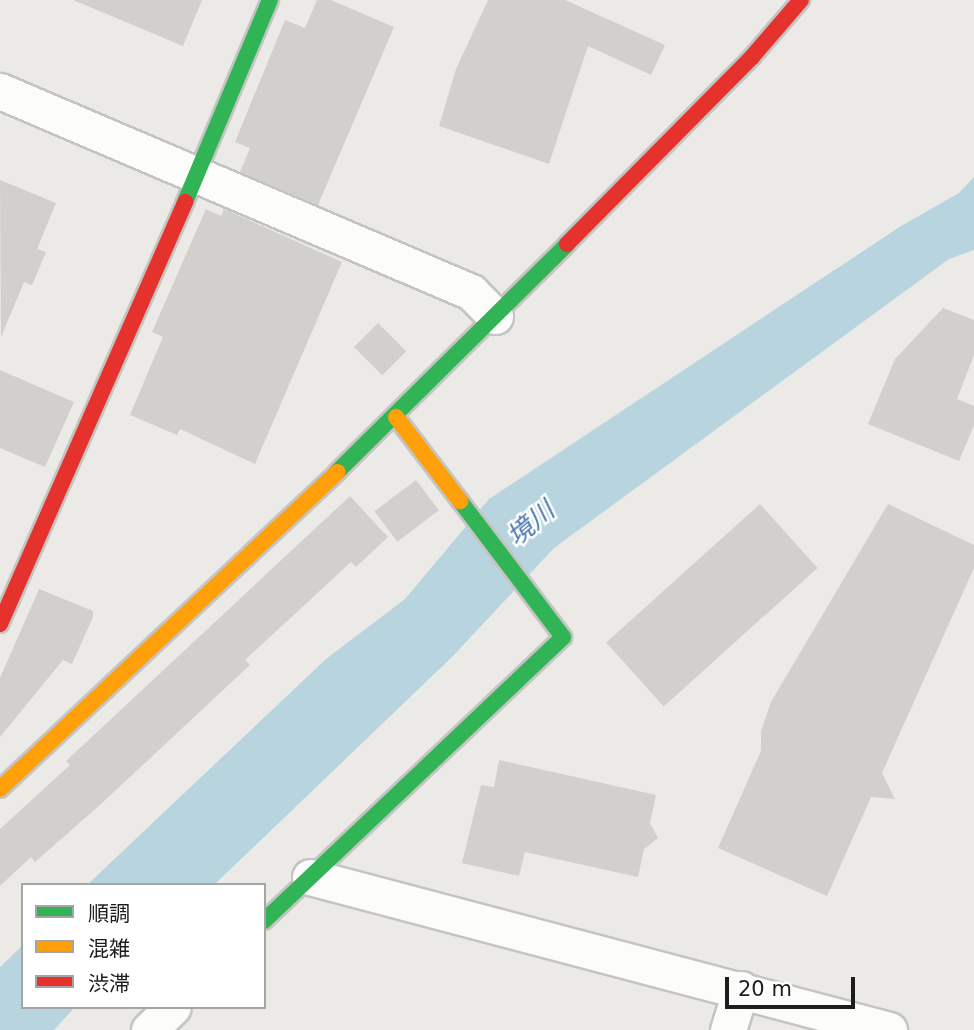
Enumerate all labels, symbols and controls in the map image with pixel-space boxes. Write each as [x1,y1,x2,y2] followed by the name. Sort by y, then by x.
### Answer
[501,495,561,553] water label: 境川
[21,883,266,1009] legend
[88,902,130,926] text: 順調
[88,937,130,961] text: 混雑
[729,964,858,1008] scale bar
[88,972,130,996] text: 渋滞
[738,977,792,1001] text: 20 m

